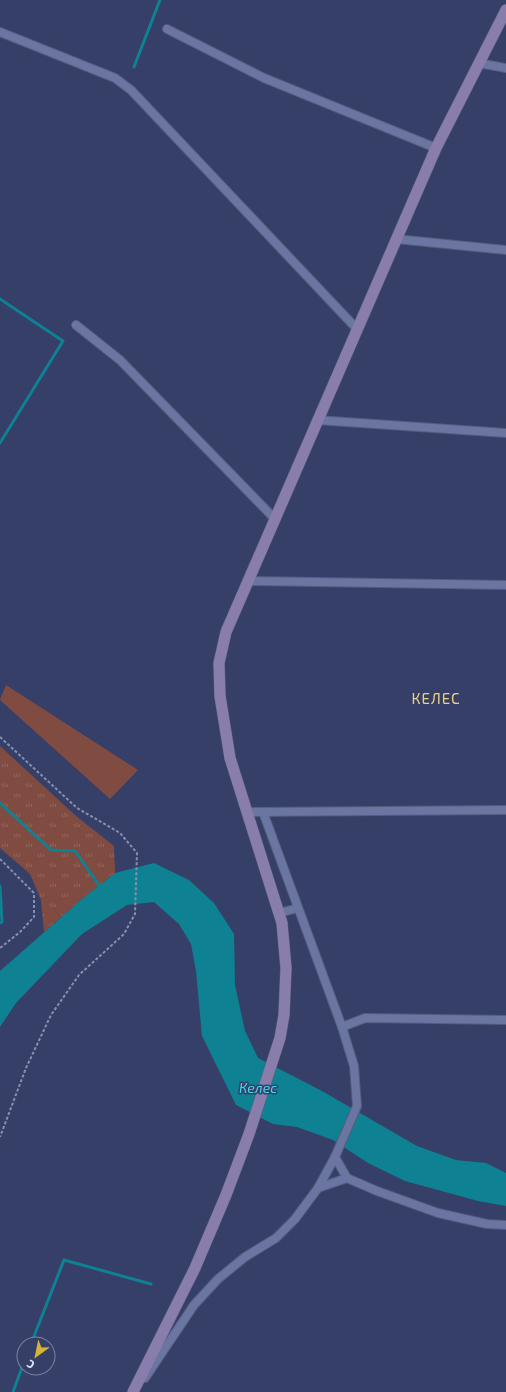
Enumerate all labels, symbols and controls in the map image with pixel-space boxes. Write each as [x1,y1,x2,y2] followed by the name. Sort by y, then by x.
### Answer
[411,689,461,707] district label: КЕЛЕС
[239,1079,277,1096] water label: Келес
[16,1336,56,1376] north arrow
[24,1357,37,1372] text: С

